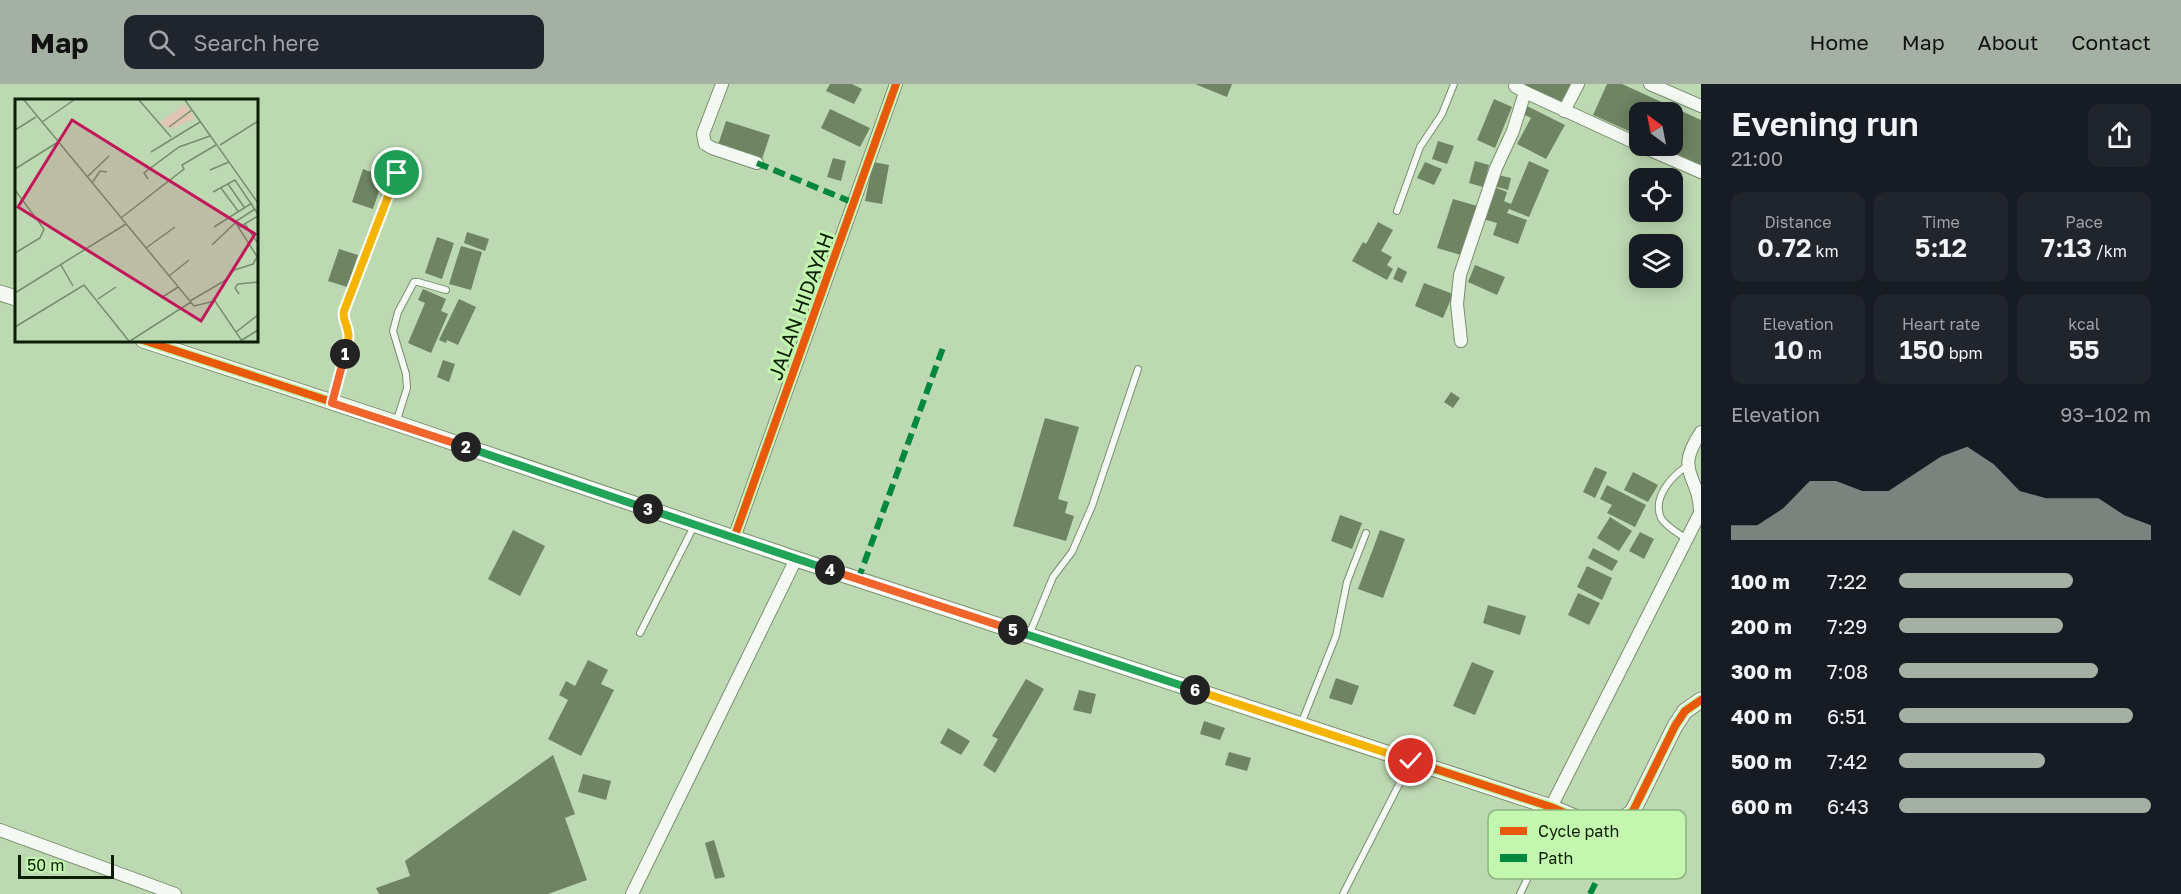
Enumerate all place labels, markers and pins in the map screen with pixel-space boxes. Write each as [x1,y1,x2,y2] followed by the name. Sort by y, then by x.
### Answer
[371,147,422,198] pin
[330,339,360,369] pin: 1
[451,432,481,462] pin: 2
[633,494,663,524] pin: 3
[815,555,845,585] pin: 4
[998,615,1028,645] pin: 5
[1180,675,1210,705] pin: 6
[1385,735,1436,786] pin

